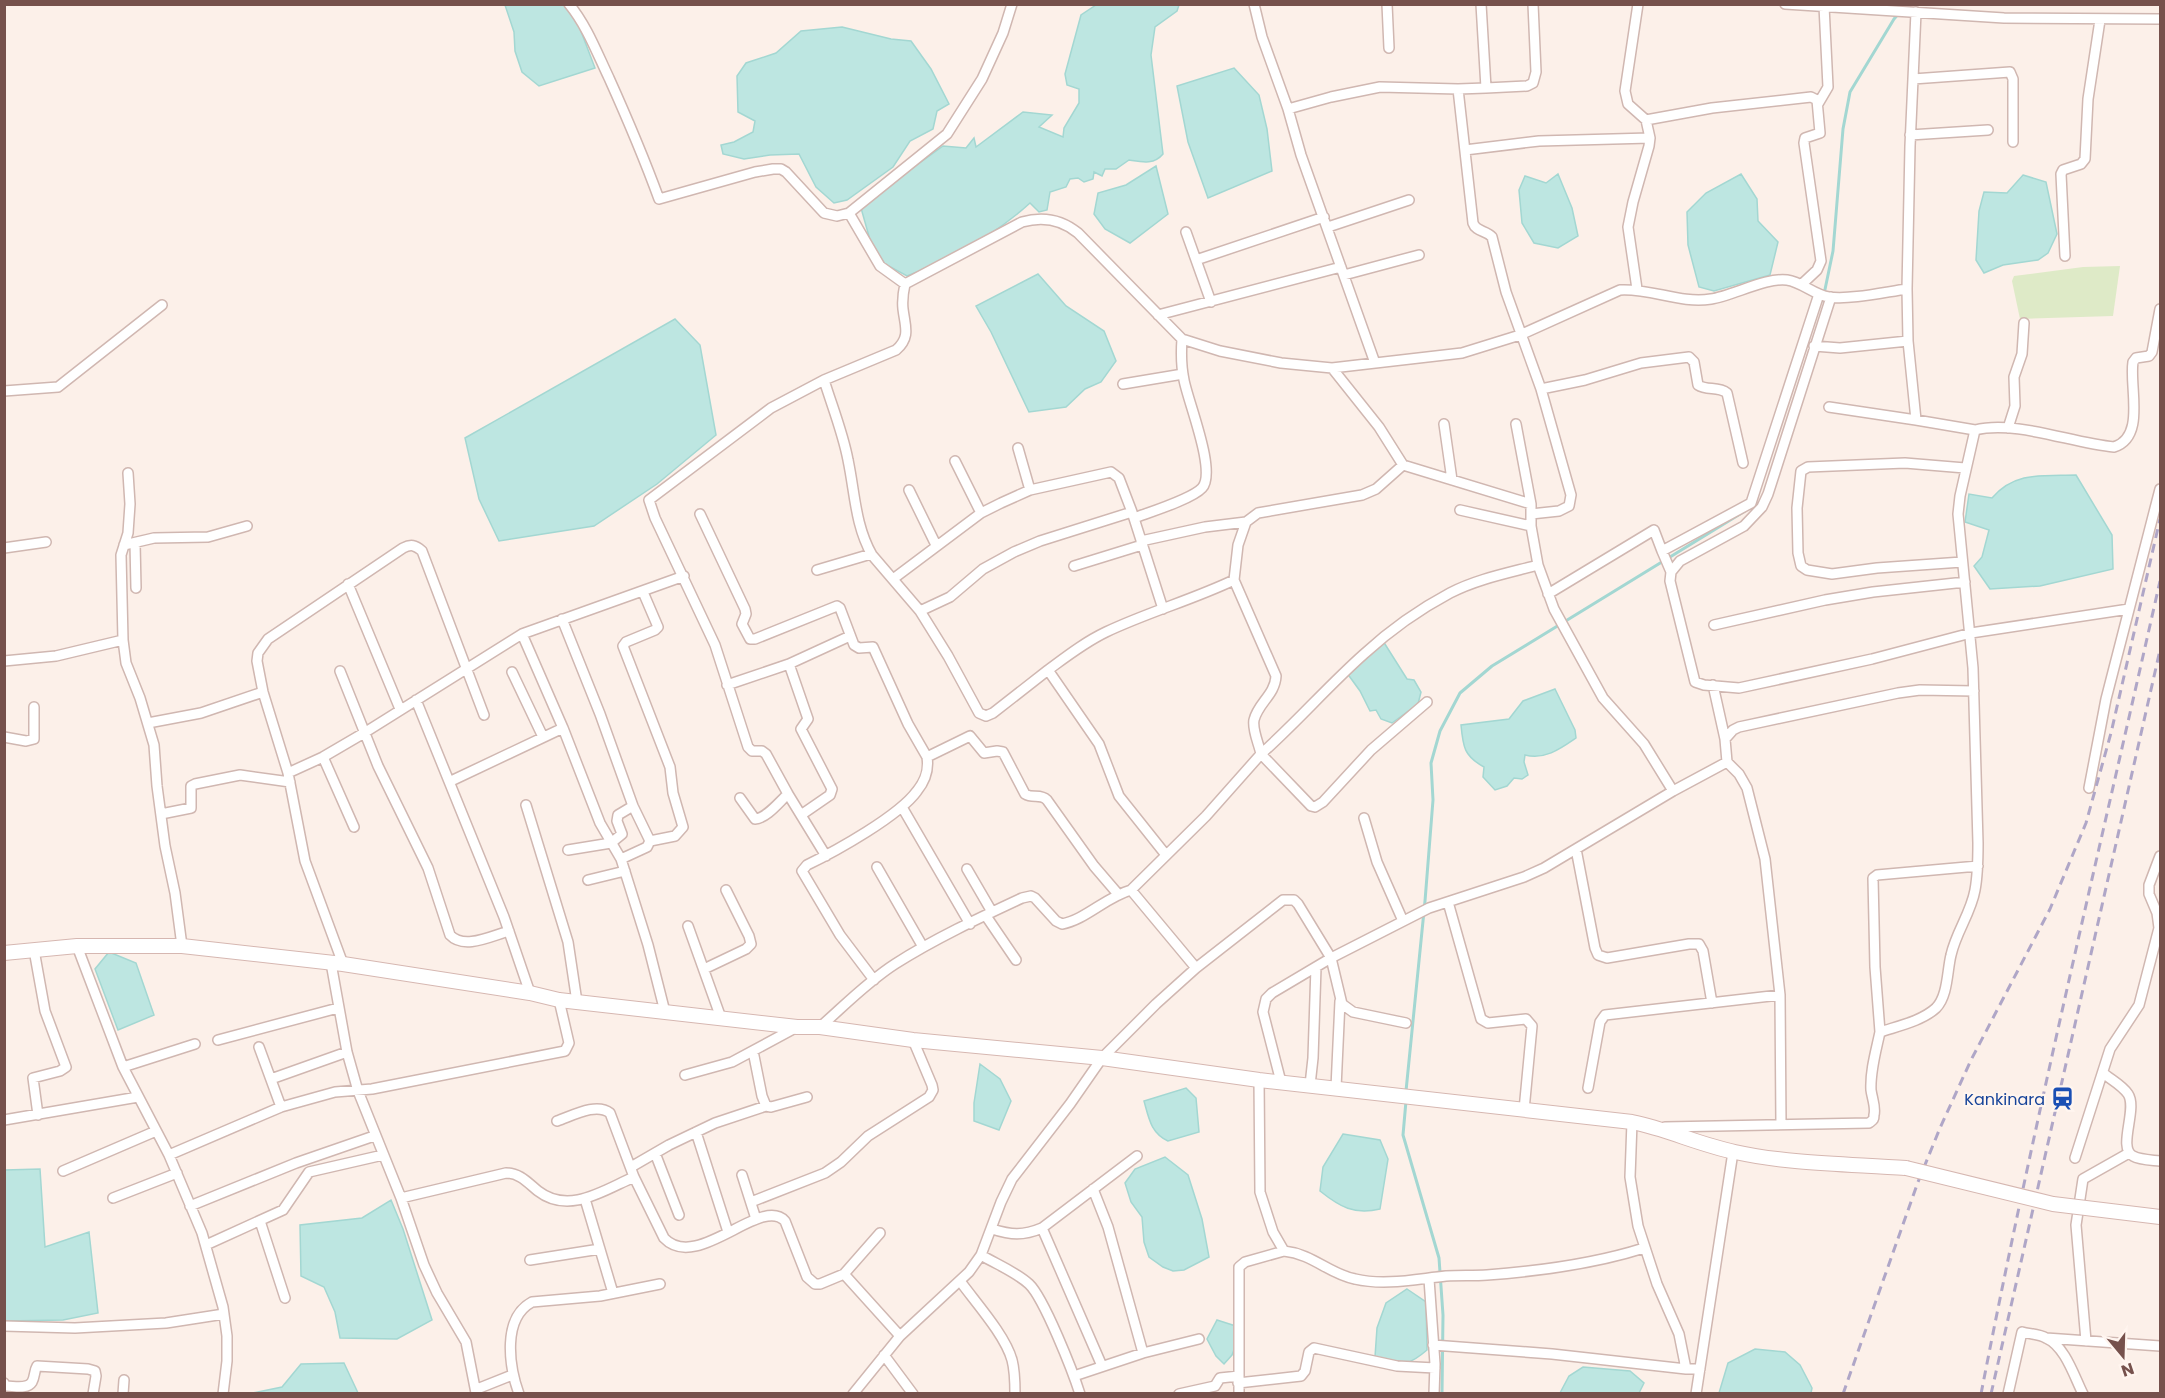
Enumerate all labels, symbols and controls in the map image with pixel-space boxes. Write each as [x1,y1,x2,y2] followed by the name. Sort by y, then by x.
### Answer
[2050,1086,2076,1112] station icon: Kankinara
[1964,1088,2045,1111] place label: Kankinara
[2093,1326,2153,1386] north arrow
[2118,1357,2137,1383] text: N

